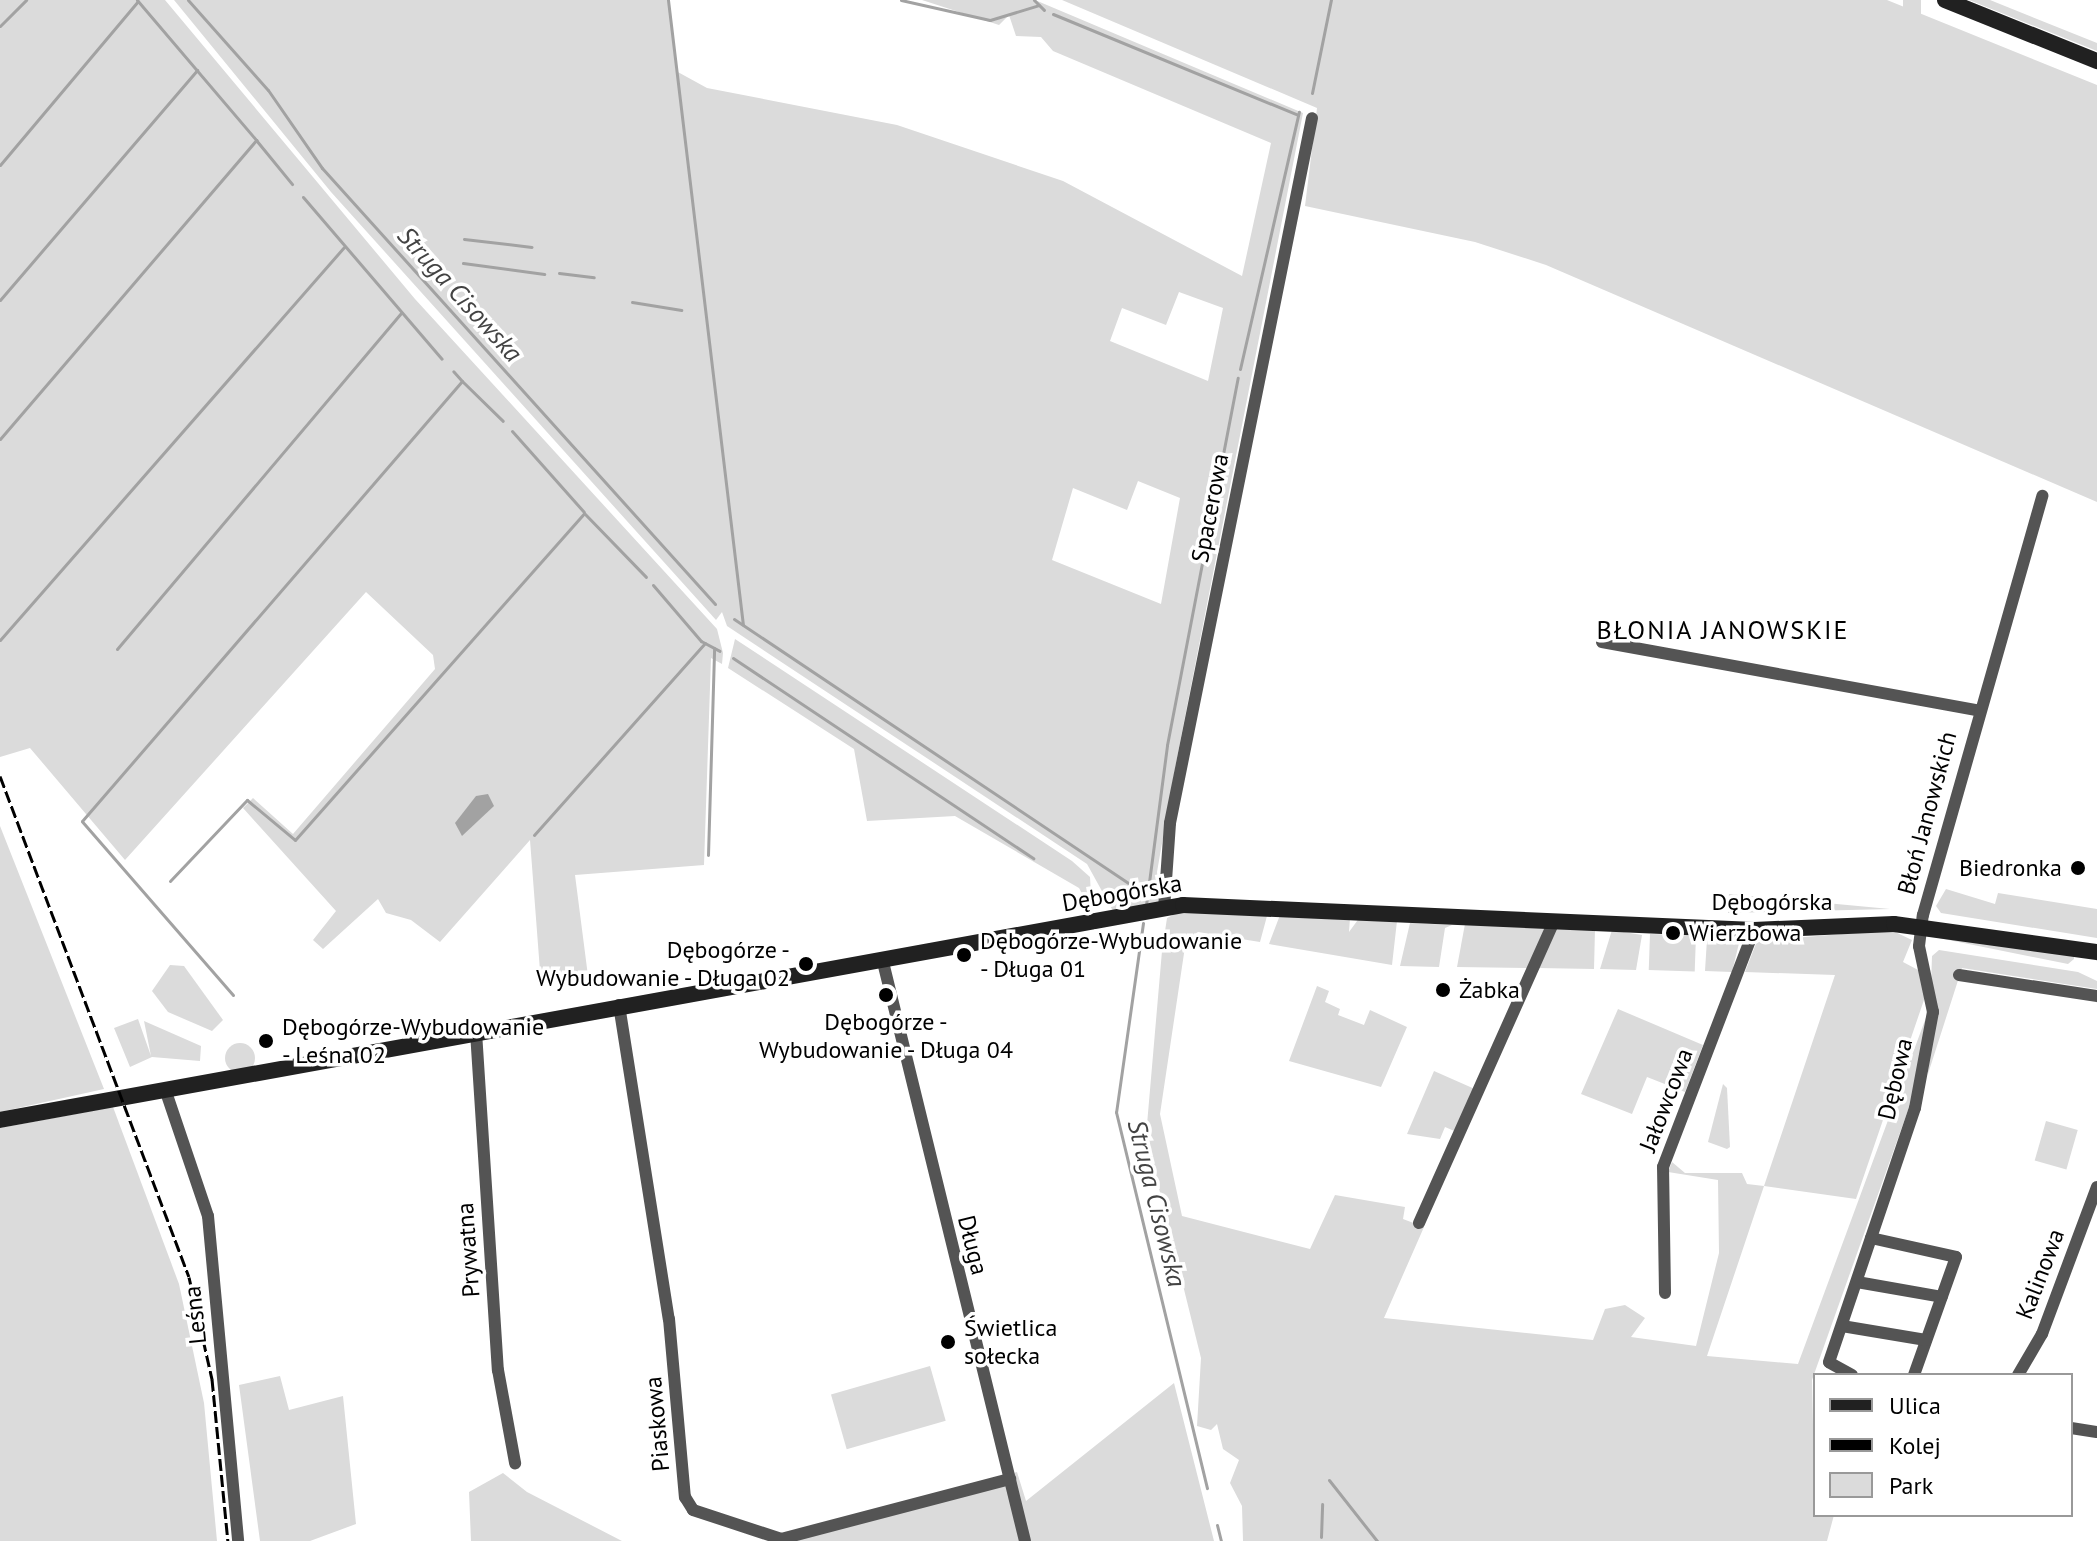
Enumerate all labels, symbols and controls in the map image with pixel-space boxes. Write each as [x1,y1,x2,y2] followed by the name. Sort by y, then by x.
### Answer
[391,220,529,368] water label: Struga Cisowska
[1185,451,1235,565] street label: Spacerowa
[1596,614,1850,646] district label: BŁONIA JANOWSKIE
[1891,728,1963,898] street label: Błoń Janowskich
[1959,854,2062,882] place label: Biedronka
[2069,859,2087,877] marker: Biedronka
[1060,868,1184,918] street label: Dębogórska
[1711,888,1833,916] street label: Dębogórska
[1689,919,1801,947] place label: Wierzbowa
[1664,924,1682,942] marker: Wierzbowa
[980,927,1242,983] place label: Dębogórze-Wybudowanie - Długa 01
[532,936,790,992] place label: Dębogórze - Wybudowanie - Długa 02
[955,946,973,964] marker: Dębogórze-Wybudowanie - Długa 01
[797,955,815,973] marker: Dębogórze - Wybudowanie - Długa 02
[1459,976,1520,1004] place label: Żabka
[1434,981,1452,999] marker: Żabka
[877,986,895,1004] marker: Dębogórze - Wybudowanie - Długa 04
[757,1008,1015,1064] place label: Dębogórze - Wybudowanie - Długa 04
[282,1013,544,1069] place label: Dębogórze-Wybudowanie - Leśna 02
[257,1032,275,1050] marker: Dębogórze-Wybudowanie - Leśna 02
[1872,1035,1918,1123] street label: Dębowa
[1633,1044,1699,1156] street label: Jałowcowa
[1121,1116,1193,1290] water label: Struga Cisowska
[450,1202,486,1298] street label: Prywatna
[952,1212,994,1278] street label: Długa
[2010,1225,2070,1323] street label: Kalinowa
[178,1284,212,1346] street label: Leśna
[964,1314,1057,1370] place label: Świetlica sołecka
[939,1333,957,1351] marker: Świetlica sołecka
[1813,1373,2073,1517] legend
[639,1375,675,1473] street label: Piaskowa
[1889,1390,1941,1421] text: Ulica
[1889,1430,1941,1461] text: Kolej
[1889,1470,1933,1501] text: Park

